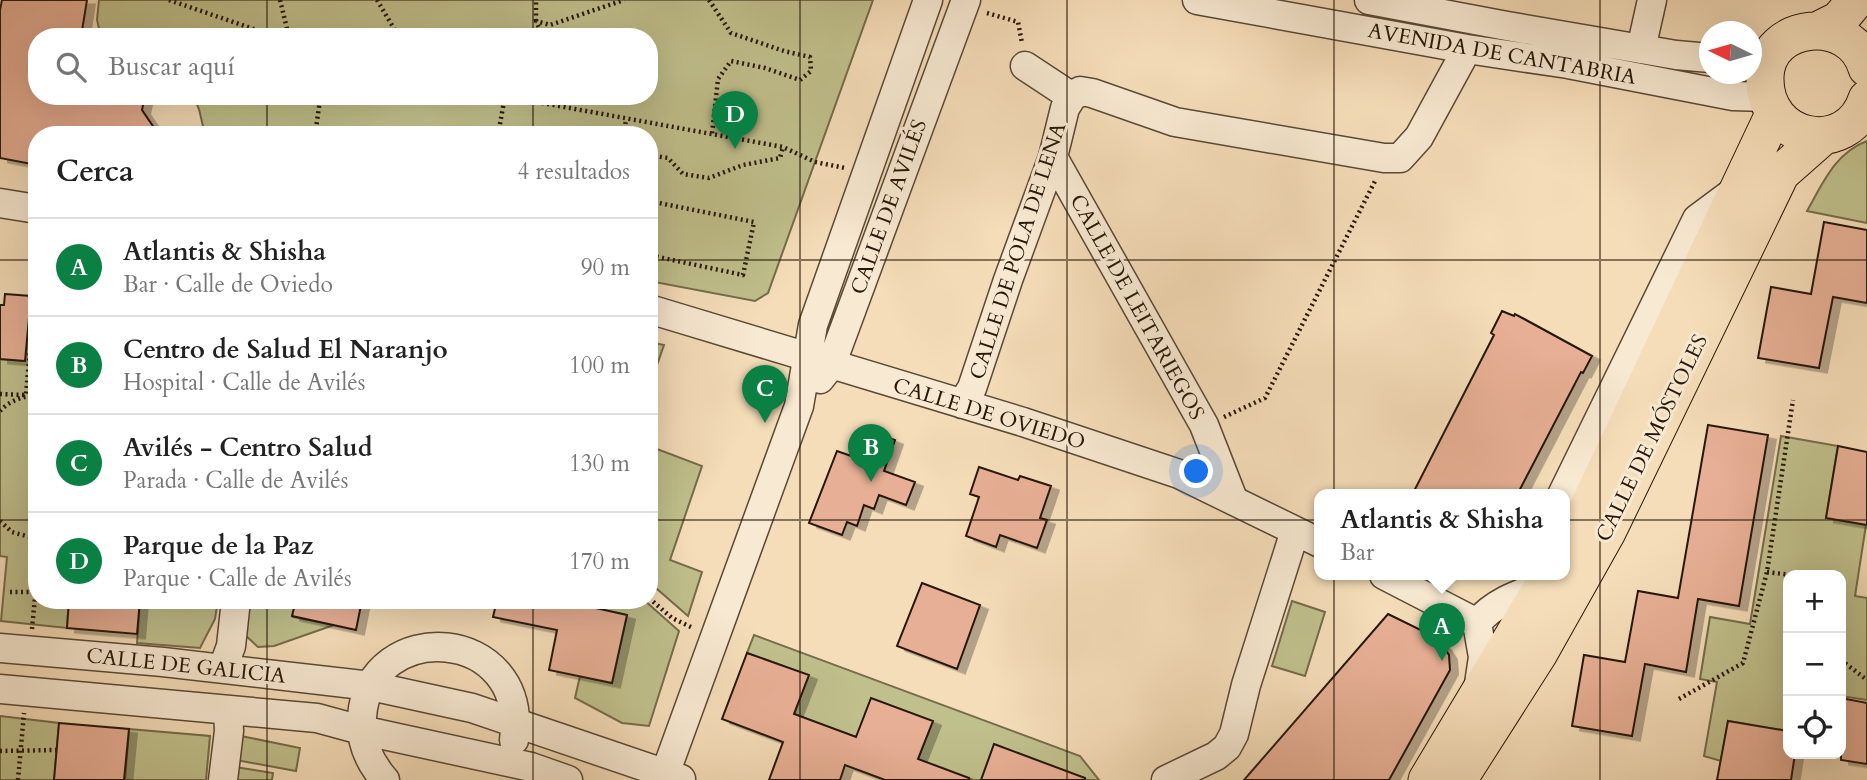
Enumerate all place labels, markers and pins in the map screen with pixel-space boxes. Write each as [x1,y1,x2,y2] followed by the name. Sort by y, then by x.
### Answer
[712,91,758,149] pin: D
[742,365,788,423] pin: C
[848,424,894,482] pin: B
[1419,603,1465,661] pin: A

